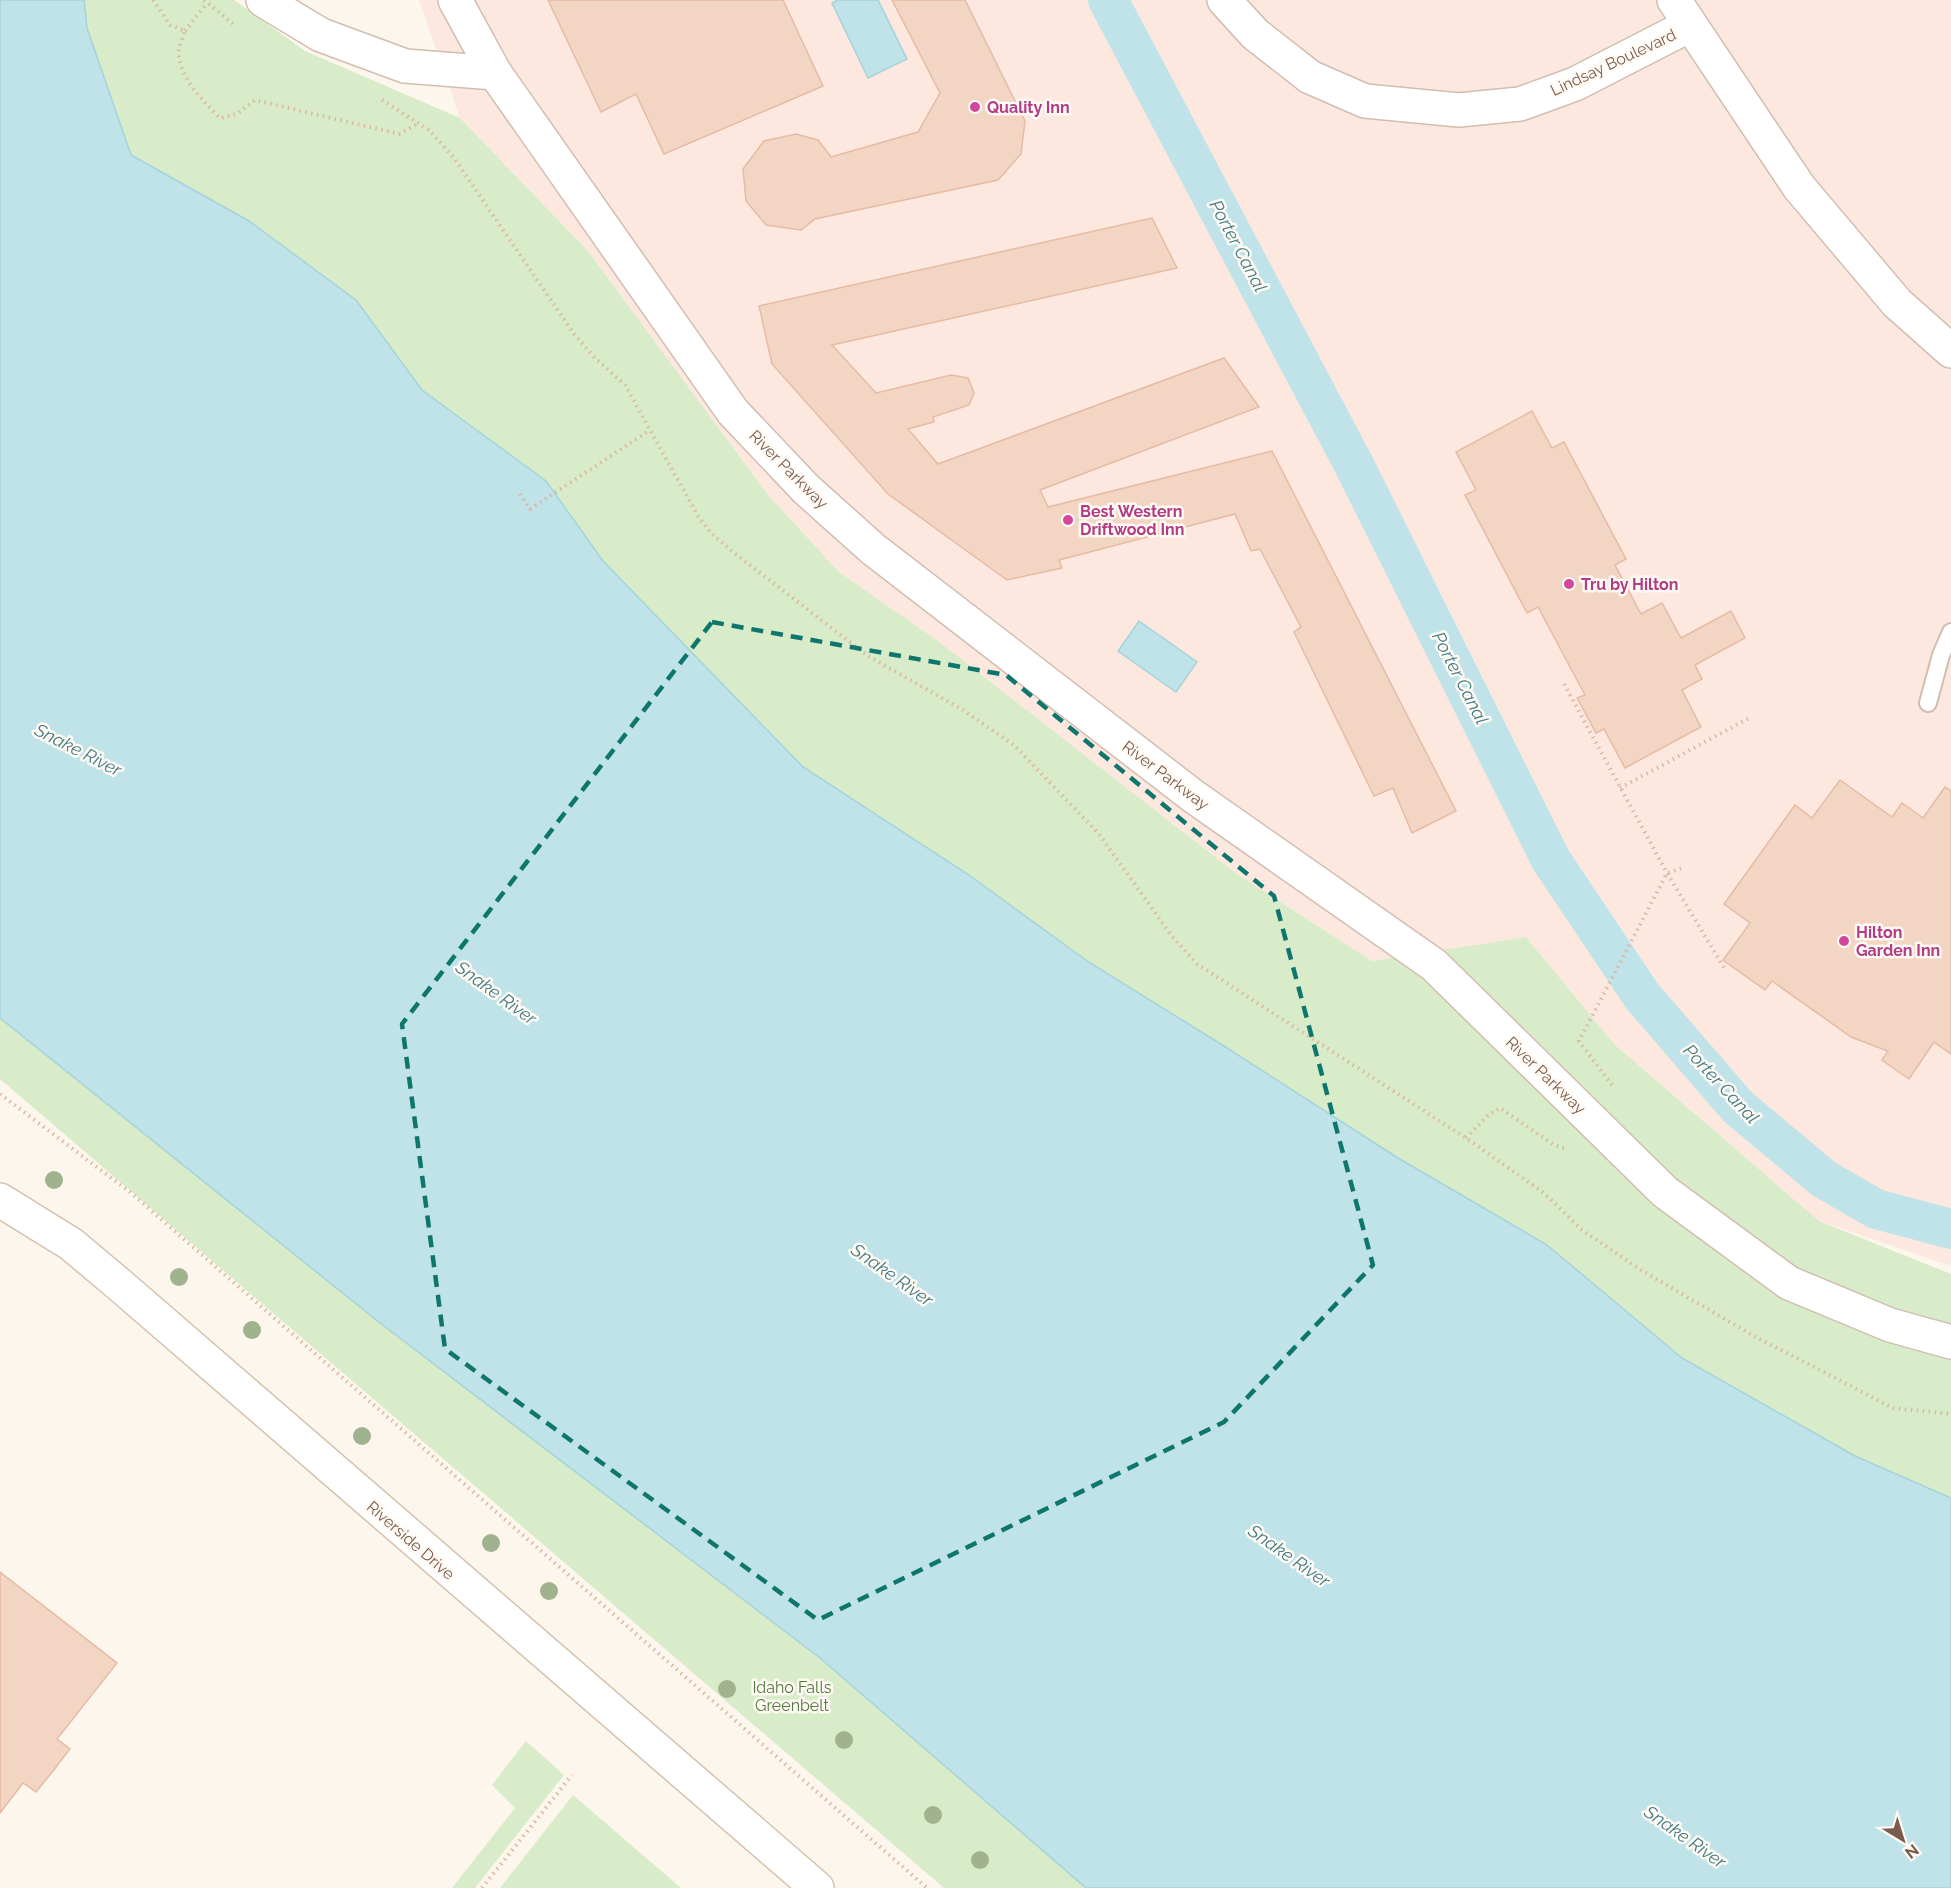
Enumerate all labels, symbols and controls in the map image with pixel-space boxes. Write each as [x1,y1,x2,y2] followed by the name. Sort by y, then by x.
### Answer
[1547,25,1679,100] street label: Lindsay Boulevard
[987,98,1070,117] place label: Quality Inn
[968,100,982,114] marker: Quality Inn
[1205,196,1272,295] water label: Porter Canal
[745,426,832,513] street label: River Parkway
[1080,502,1184,539] place label: Best Western Driftwood Inn
[1061,513,1075,527] marker: Best Western Driftwood Inn
[1581,575,1678,594] place label: Tru by Hilton
[1562,577,1576,591] marker: Tru by Hilton
[1428,628,1493,728] water label: Porter Canal
[30,718,126,781] water label: Snake River
[1119,737,1213,814] street label: River Parkway
[1856,923,1940,960] place label: Hilton Garden Inn
[1837,934,1851,948] marker: Hilton Garden Inn
[451,956,541,1029] water label: Snake River
[1502,1033,1590,1118] street label: River Parkway
[1679,1040,1764,1128] water label: Porter Canal
[847,1238,938,1311] water label: Snake River
[363,1497,458,1584] street label: Riverside Drive
[1244,1519,1335,1592] water label: Snake River
[753,1678,832,1715] park label: Idaho Falls Greenbelt
[1640,1800,1731,1873] water label: Snake River
[1873,1810,1933,1870] north arrow
[1901,1840,1923,1863] text: N

